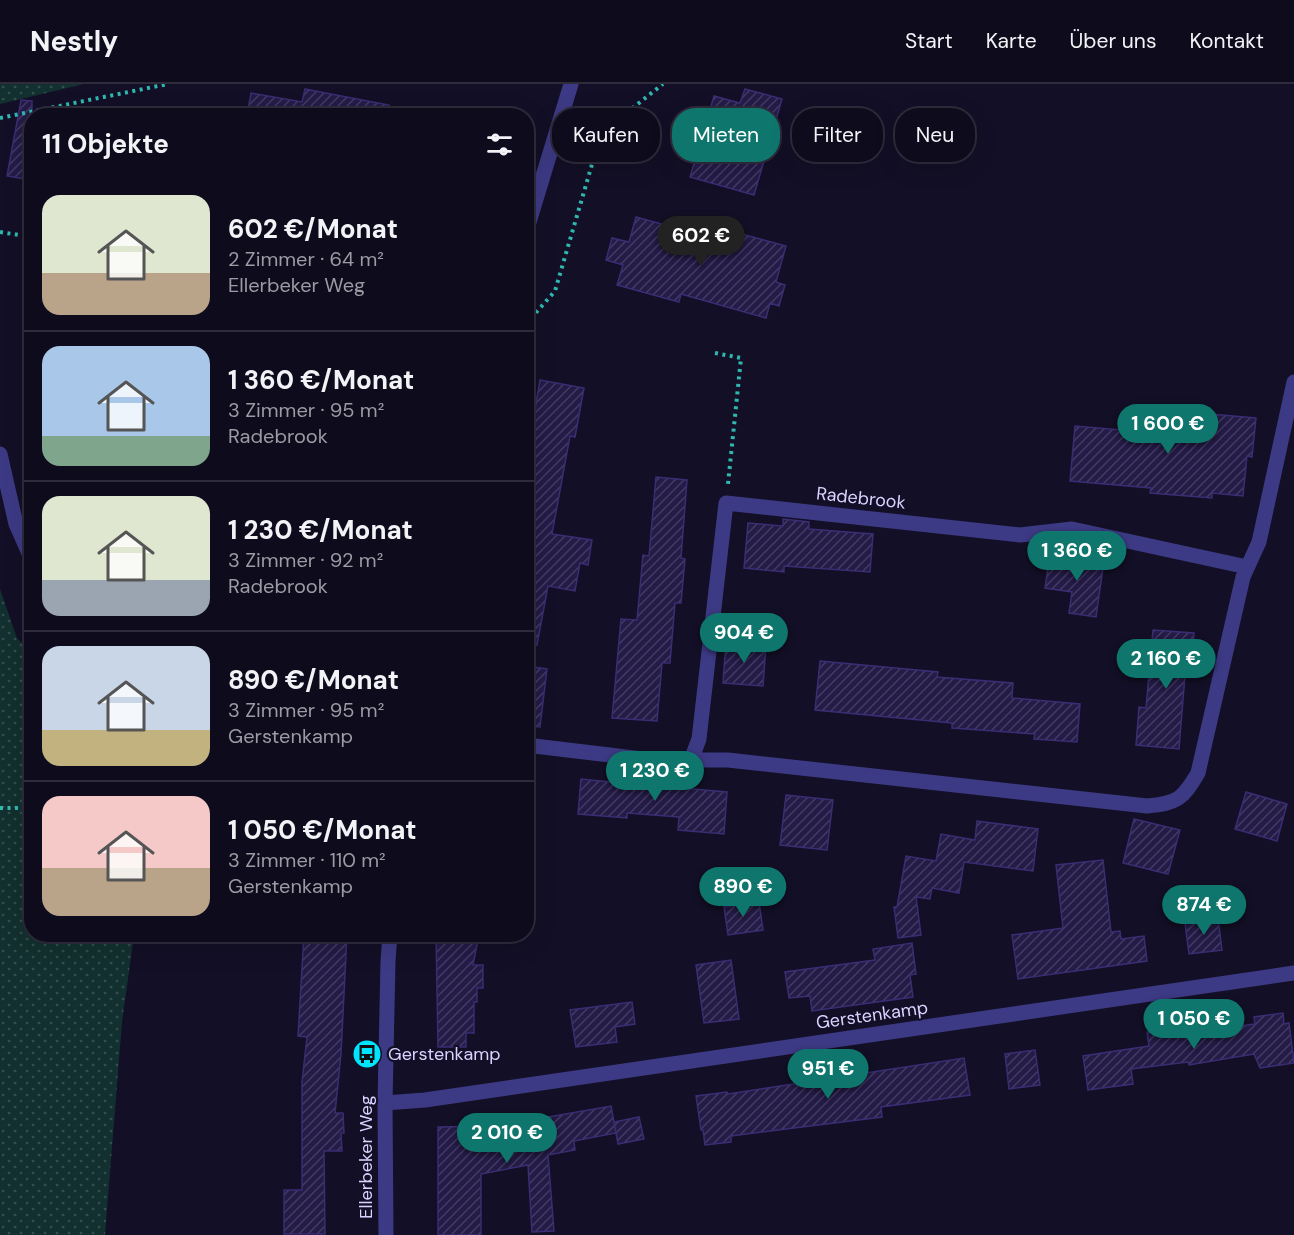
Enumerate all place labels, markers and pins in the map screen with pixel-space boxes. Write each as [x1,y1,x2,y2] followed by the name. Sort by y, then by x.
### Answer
[659,216,743,267] pin: 602 €
[1113,404,1223,455] pin: 1 600 €
[1022,531,1132,582] pin: 1 360 €
[702,613,786,664] pin: 904 €
[1111,639,1221,690] pin: 2 160 €
[600,751,710,802] pin: 1 230 €
[701,867,785,918] pin: 890 €
[1162,885,1246,936] pin: 874 €
[1139,999,1249,1050] pin: 1 050 €
[351,1038,383,1070] bus stop icon: Gerstenkamp
[388,1042,501,1066] place label: Gerstenkamp
[786,1049,870,1100] pin: 951 €
[452,1113,562,1164] pin: 2 010 €

